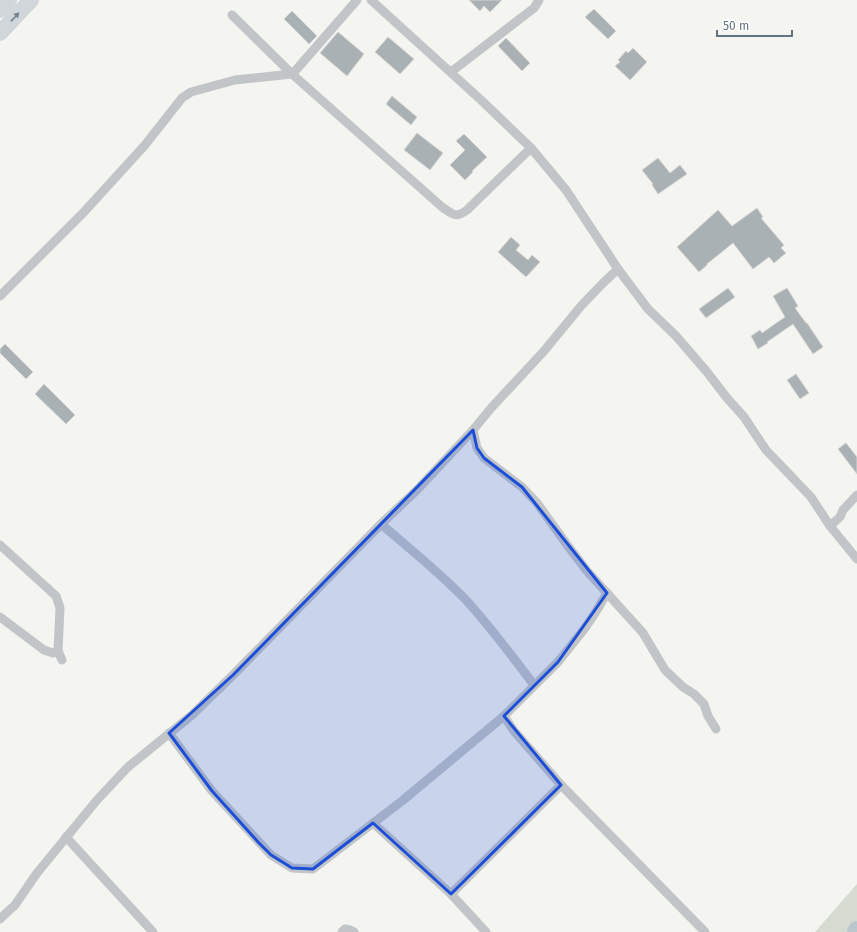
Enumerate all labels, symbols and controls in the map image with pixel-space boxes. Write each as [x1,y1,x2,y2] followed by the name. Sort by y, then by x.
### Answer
[11,12,20,22] one-way arrow
[717,12,792,38] scale bar
[723,19,749,33] text: 50 m

